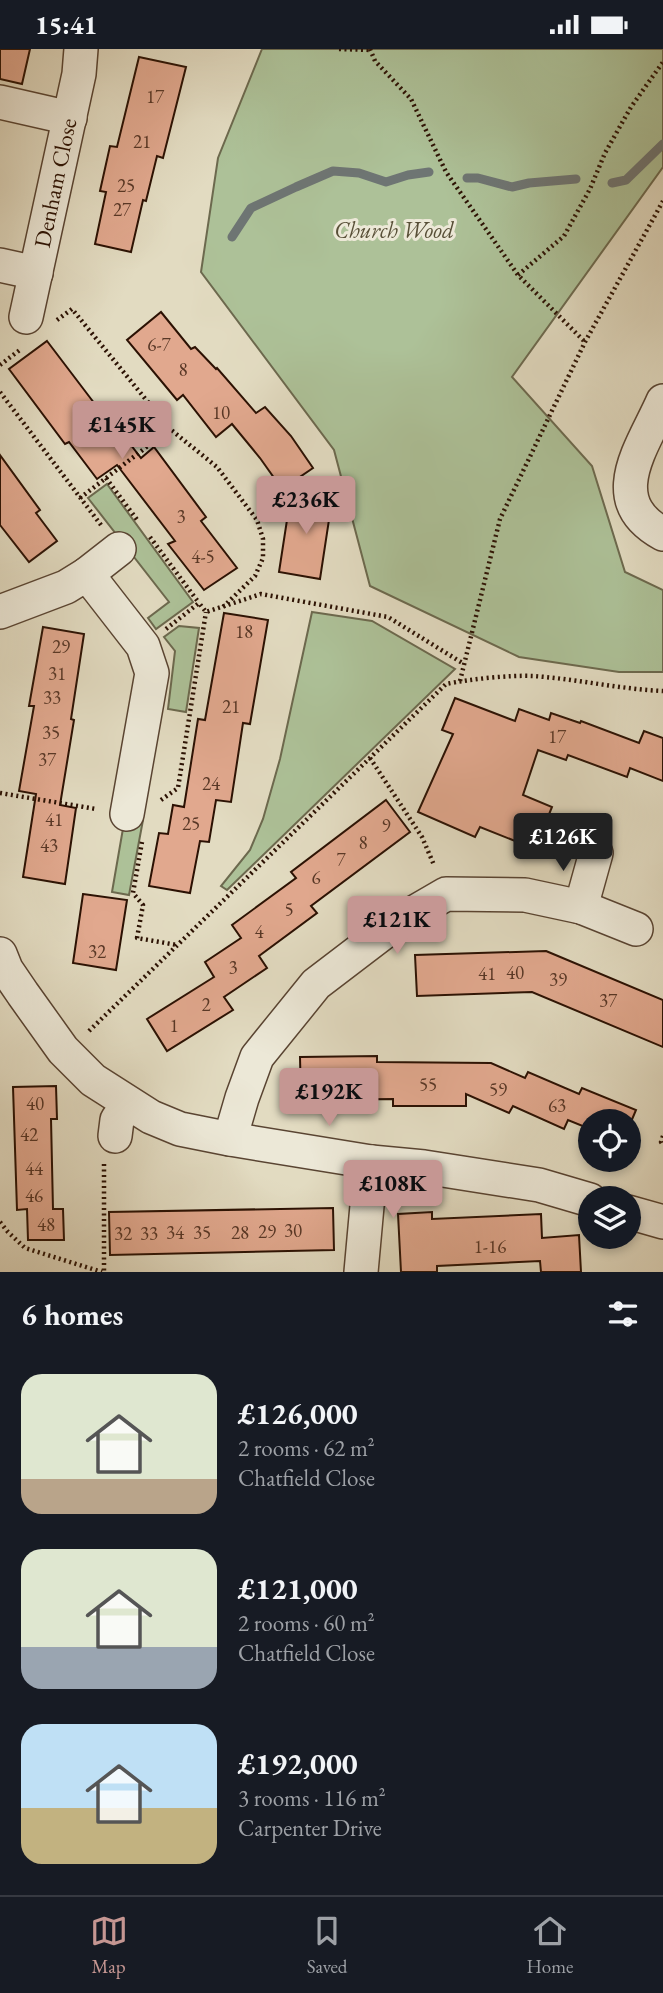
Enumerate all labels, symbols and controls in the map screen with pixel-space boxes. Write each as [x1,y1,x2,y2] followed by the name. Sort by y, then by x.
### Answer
[35,8,97,42] text: 15:41
[146,84,165,109] house number: 17
[27,115,83,250] street label: Denham Close
[133,129,151,154] house number: 21
[117,173,135,198] house number: 25
[113,197,132,222] house number: 27
[334,215,454,245] park label: Church Wood
[147,332,172,357] house number: 6-7
[178,357,188,382] house number: 8
[212,400,230,425] house number: 10
[73,401,171,461] pin: £145K
[88,409,156,439] text: £145K
[257,477,355,536] pin: £236K
[272,484,340,514] text: £236K
[176,504,186,529] house number: 3
[191,544,215,569] house number: 4-5
[235,619,253,644] house number: 18
[52,634,70,659] house number: 29
[48,661,66,686] house number: 31
[43,685,61,710] house number: 33
[222,694,240,719] house number: 21
[42,720,60,745] house number: 35
[548,724,567,749] house number: 17
[38,747,57,772] house number: 37
[202,771,221,796] house number: 24
[45,807,63,832] house number: 41
[182,811,200,836] house number: 25
[381,813,391,838] house number: 9
[514,813,612,873] pin: £126K
[529,821,597,851] text: £126K
[358,830,368,855] house number: 8
[40,833,58,858] house number: 43
[336,847,346,872] house number: 7
[311,865,321,890] house number: 6
[284,897,294,922] house number: 5
[348,897,446,956] pin: £121K
[363,904,431,934] text: £121K
[254,919,264,944] house number: 4
[88,939,106,964] house number: 32
[228,955,238,980] house number: 3
[506,960,524,985] house number: 40
[478,961,496,986] house number: 41
[549,967,567,992] house number: 39
[599,988,618,1013] house number: 37
[201,992,211,1017] house number: 2
[169,1013,179,1038] house number: 1
[280,1069,378,1128] pin: £192K
[419,1072,437,1097] house number: 55
[295,1076,363,1106] text: £192K
[489,1077,507,1102] house number: 59
[26,1091,44,1116] house number: 40
[548,1093,566,1118] house number: 63
[578,1109,641,1249] map controls
[578,1109,641,1172] button: locate
[20,1122,38,1147] house number: 42
[25,1156,44,1181] house number: 44
[344,1161,442,1220] pin: £108K
[359,1168,427,1198] text: £108K
[25,1183,43,1208] house number: 46
[578,1186,641,1249] button: layers
[37,1212,55,1237] house number: 48
[284,1218,302,1243] house number: 30
[258,1219,276,1244] house number: 29
[166,1220,185,1245] house number: 34
[193,1220,211,1245] house number: 35
[231,1220,249,1245] house number: 28
[114,1221,132,1246] house number: 32
[140,1221,158,1246] house number: 33
[474,1234,506,1259] house number: 1-16
[21,1295,123,1334] text: 6 homes
[604,1295,642,1333] icon: filters
[238,1394,358,1433] text: £126,000
[77,1402,161,1486] icon: home
[238,1433,375,1463] text: 2 rooms · 62 m²
[238,1463,375,1493] text: Chatfield Close
[238,1569,358,1608] text: £121,000
[77,1577,161,1661] icon: home
[238,1608,375,1638] text: 2 rooms · 60 m²
[238,1638,375,1668] text: Chatfield Close
[238,1744,358,1783] text: £192,000
[77,1752,161,1836] icon: home
[238,1783,386,1813] text: 3 rooms · 116 m²
[238,1813,382,1843] text: Carpenter Drive
[90,1912,128,1979] tab: Map
[307,1912,347,1979] tab: Saved
[526,1912,573,1979] tab: Home

